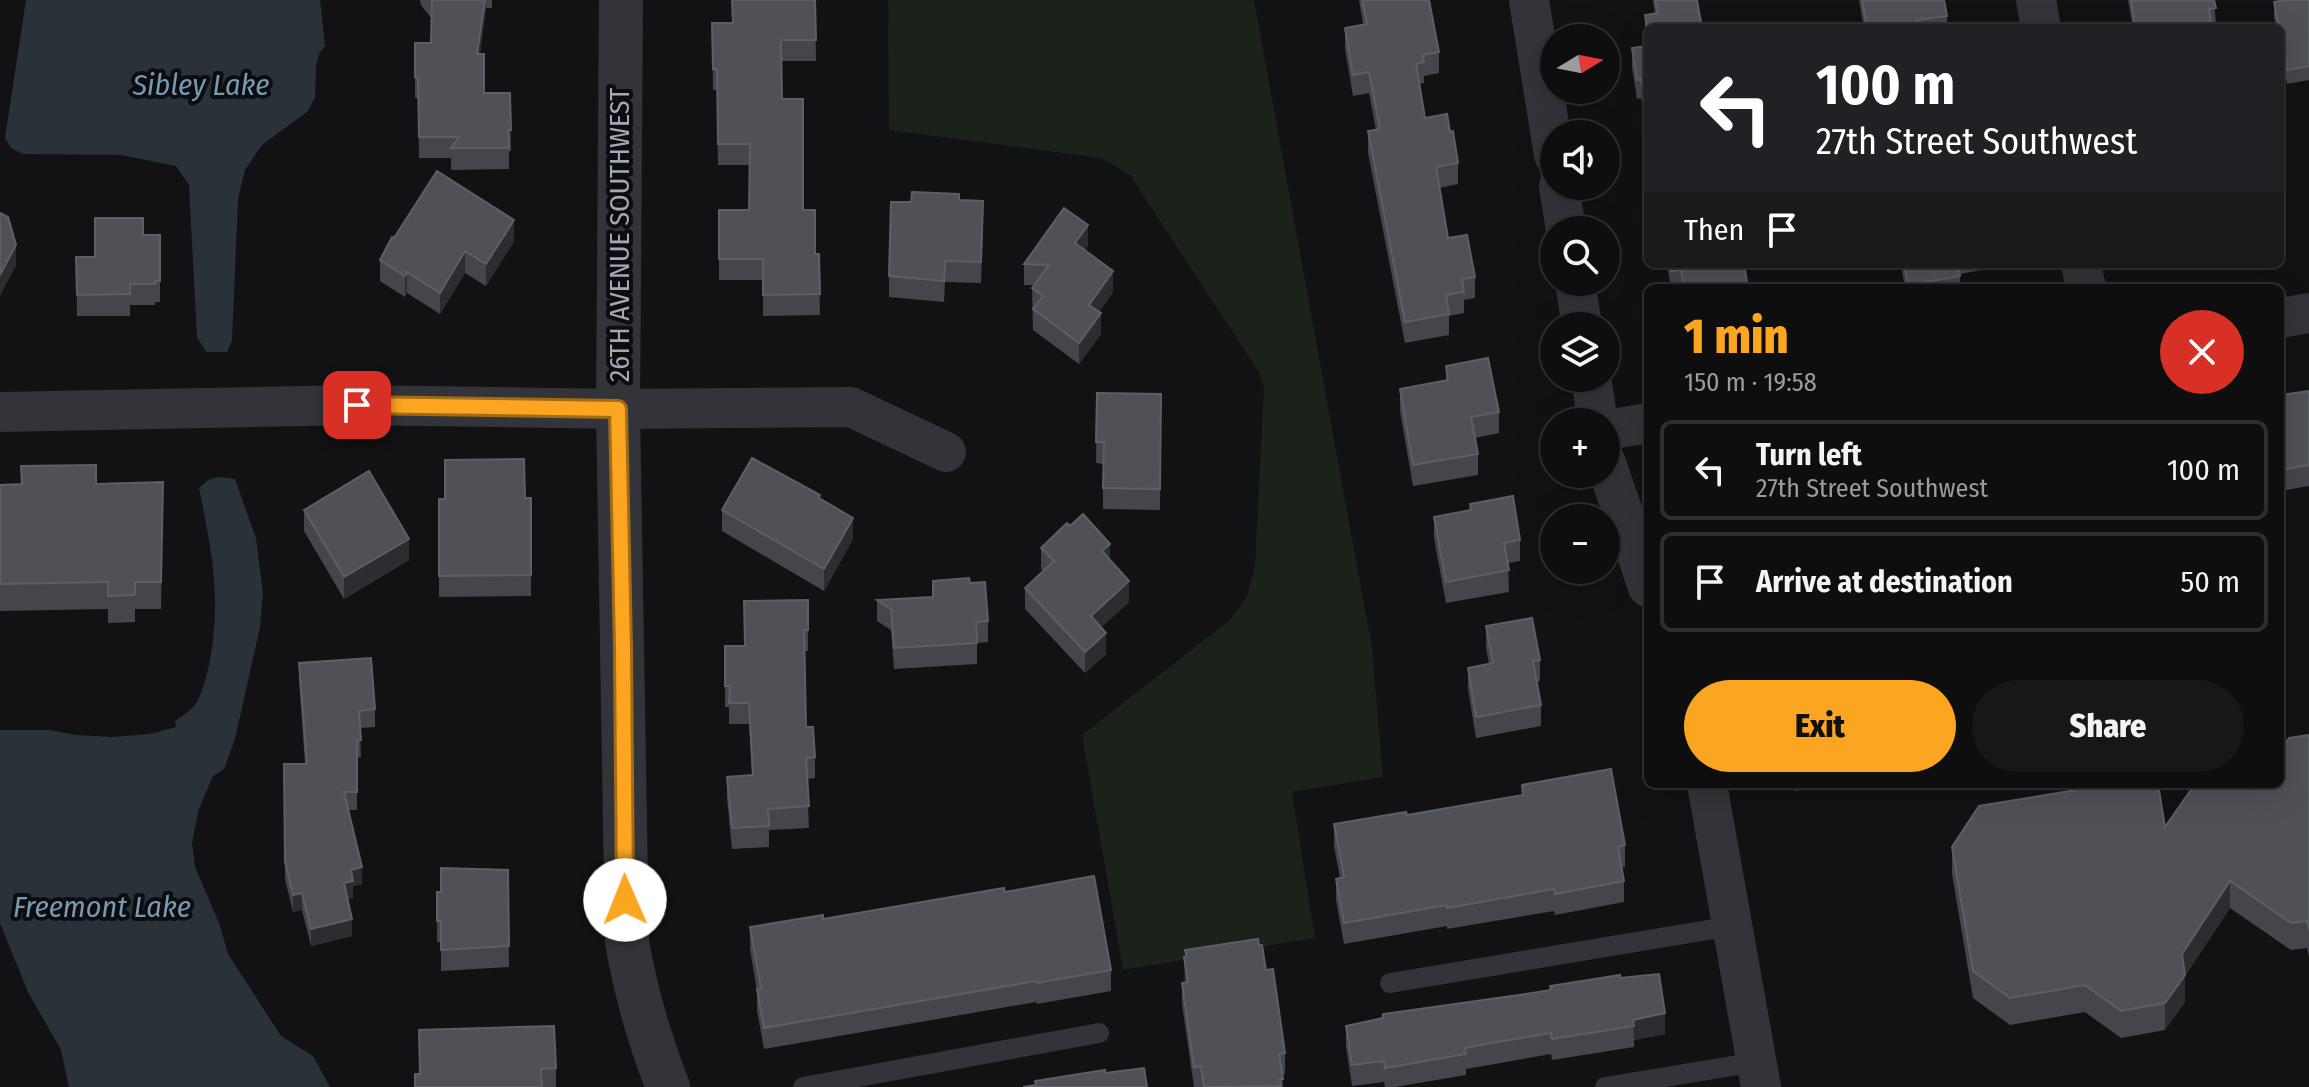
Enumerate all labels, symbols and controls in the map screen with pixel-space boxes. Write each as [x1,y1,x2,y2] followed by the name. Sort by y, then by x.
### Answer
[1540,24,1620,104] north arrow
[1540,24,1620,584] map controls
[1816,52,1955,119] text: 100 m
[1684,56,1788,160] icon: left
[131,67,270,103] water label: Sibley Lake
[603,88,636,382] street label: 26TH AVENUE SOUTHWEST
[1540,120,1620,200] button: sound
[1816,120,2137,164] text: 27th Street Southwest
[1760,208,1804,252] icon: arrive
[1684,212,1744,248] text: Then
[1540,216,1620,296] button: search
[1684,308,1788,366] text: 1 min
[2160,310,2244,394] button: close
[1540,312,1620,392] button: layers
[1684,367,1817,398] text: 150 m · 19:58
[323,371,391,439] pin
[335,383,379,427] icon: arrive
[1540,408,1620,488] button: +
[1756,437,1862,473] text: Turn left
[1688,448,1732,492] icon: left
[2167,452,2240,488] text: 100 m
[1756,473,1988,504] text: 27th Street Southwest
[1540,504,1620,584] button: −
[1688,560,1732,604] icon: arrive
[1756,564,2013,600] text: Arrive at destination
[2180,564,2240,600] text: 50 m
[1684,680,1956,772] button: Exit
[1972,680,2244,772] button: Share
[583,858,667,942] position arrow
[13,889,191,925] water label: Freemont Lake

